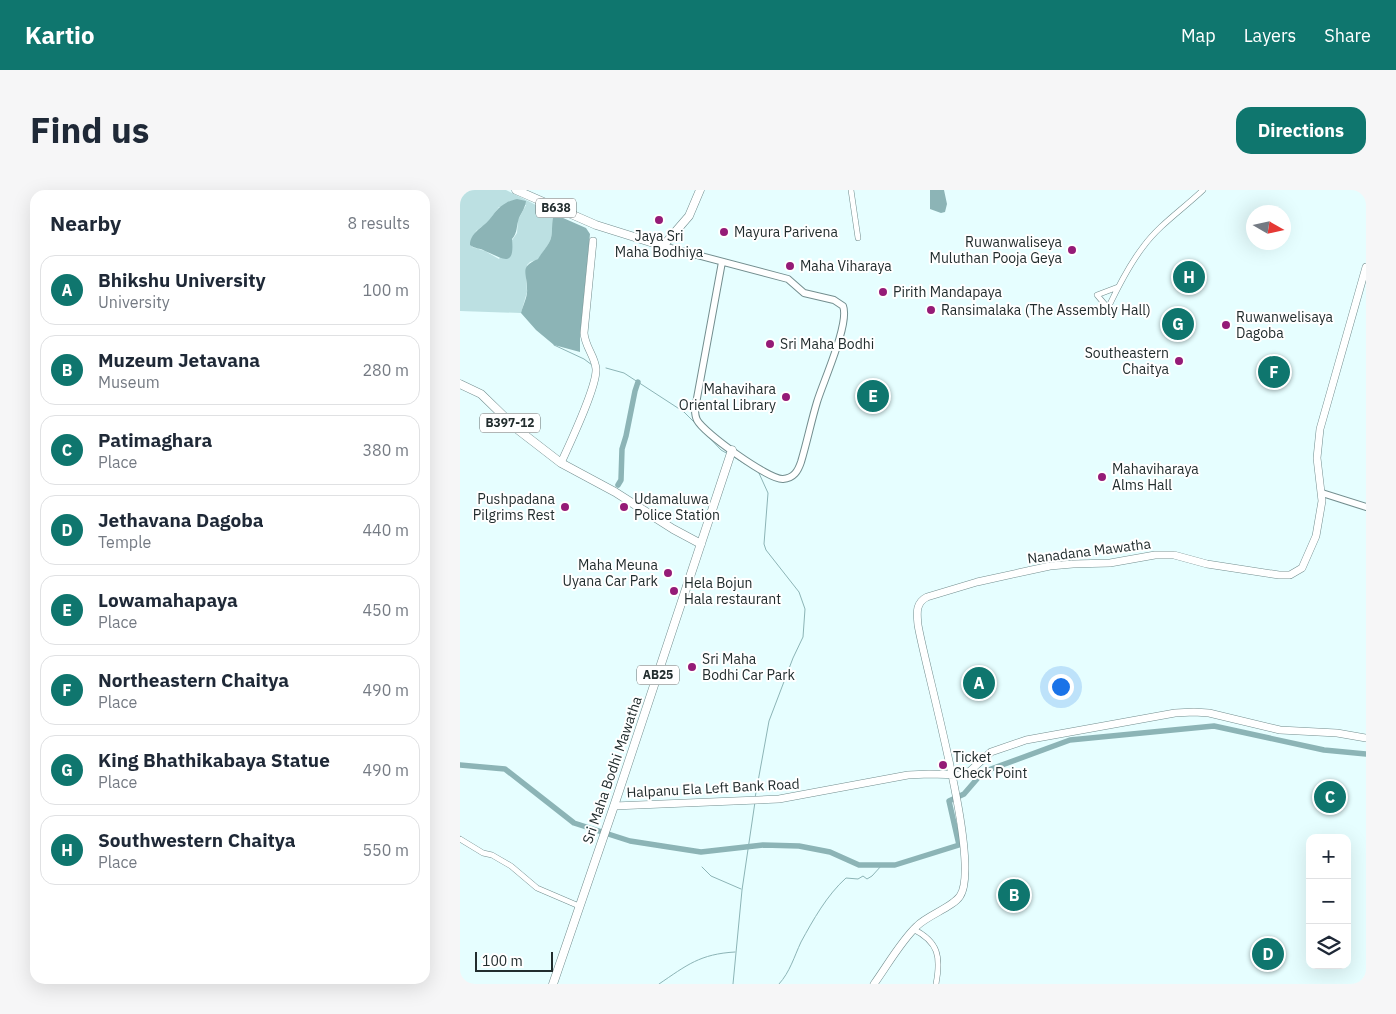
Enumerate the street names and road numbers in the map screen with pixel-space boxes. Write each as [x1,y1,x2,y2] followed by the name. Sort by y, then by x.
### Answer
[536,198,576,218] road number: B638
[480,414,540,432] road number: B397-12
[1026,534,1152,568] street label: Nanadana Mawatha
[637,666,679,684] road number: AB25
[578,693,646,846] street label: Sri Maha Bodhi Mawatha
[626,774,800,802] street label: Halpanu Ela Left Bank Road

